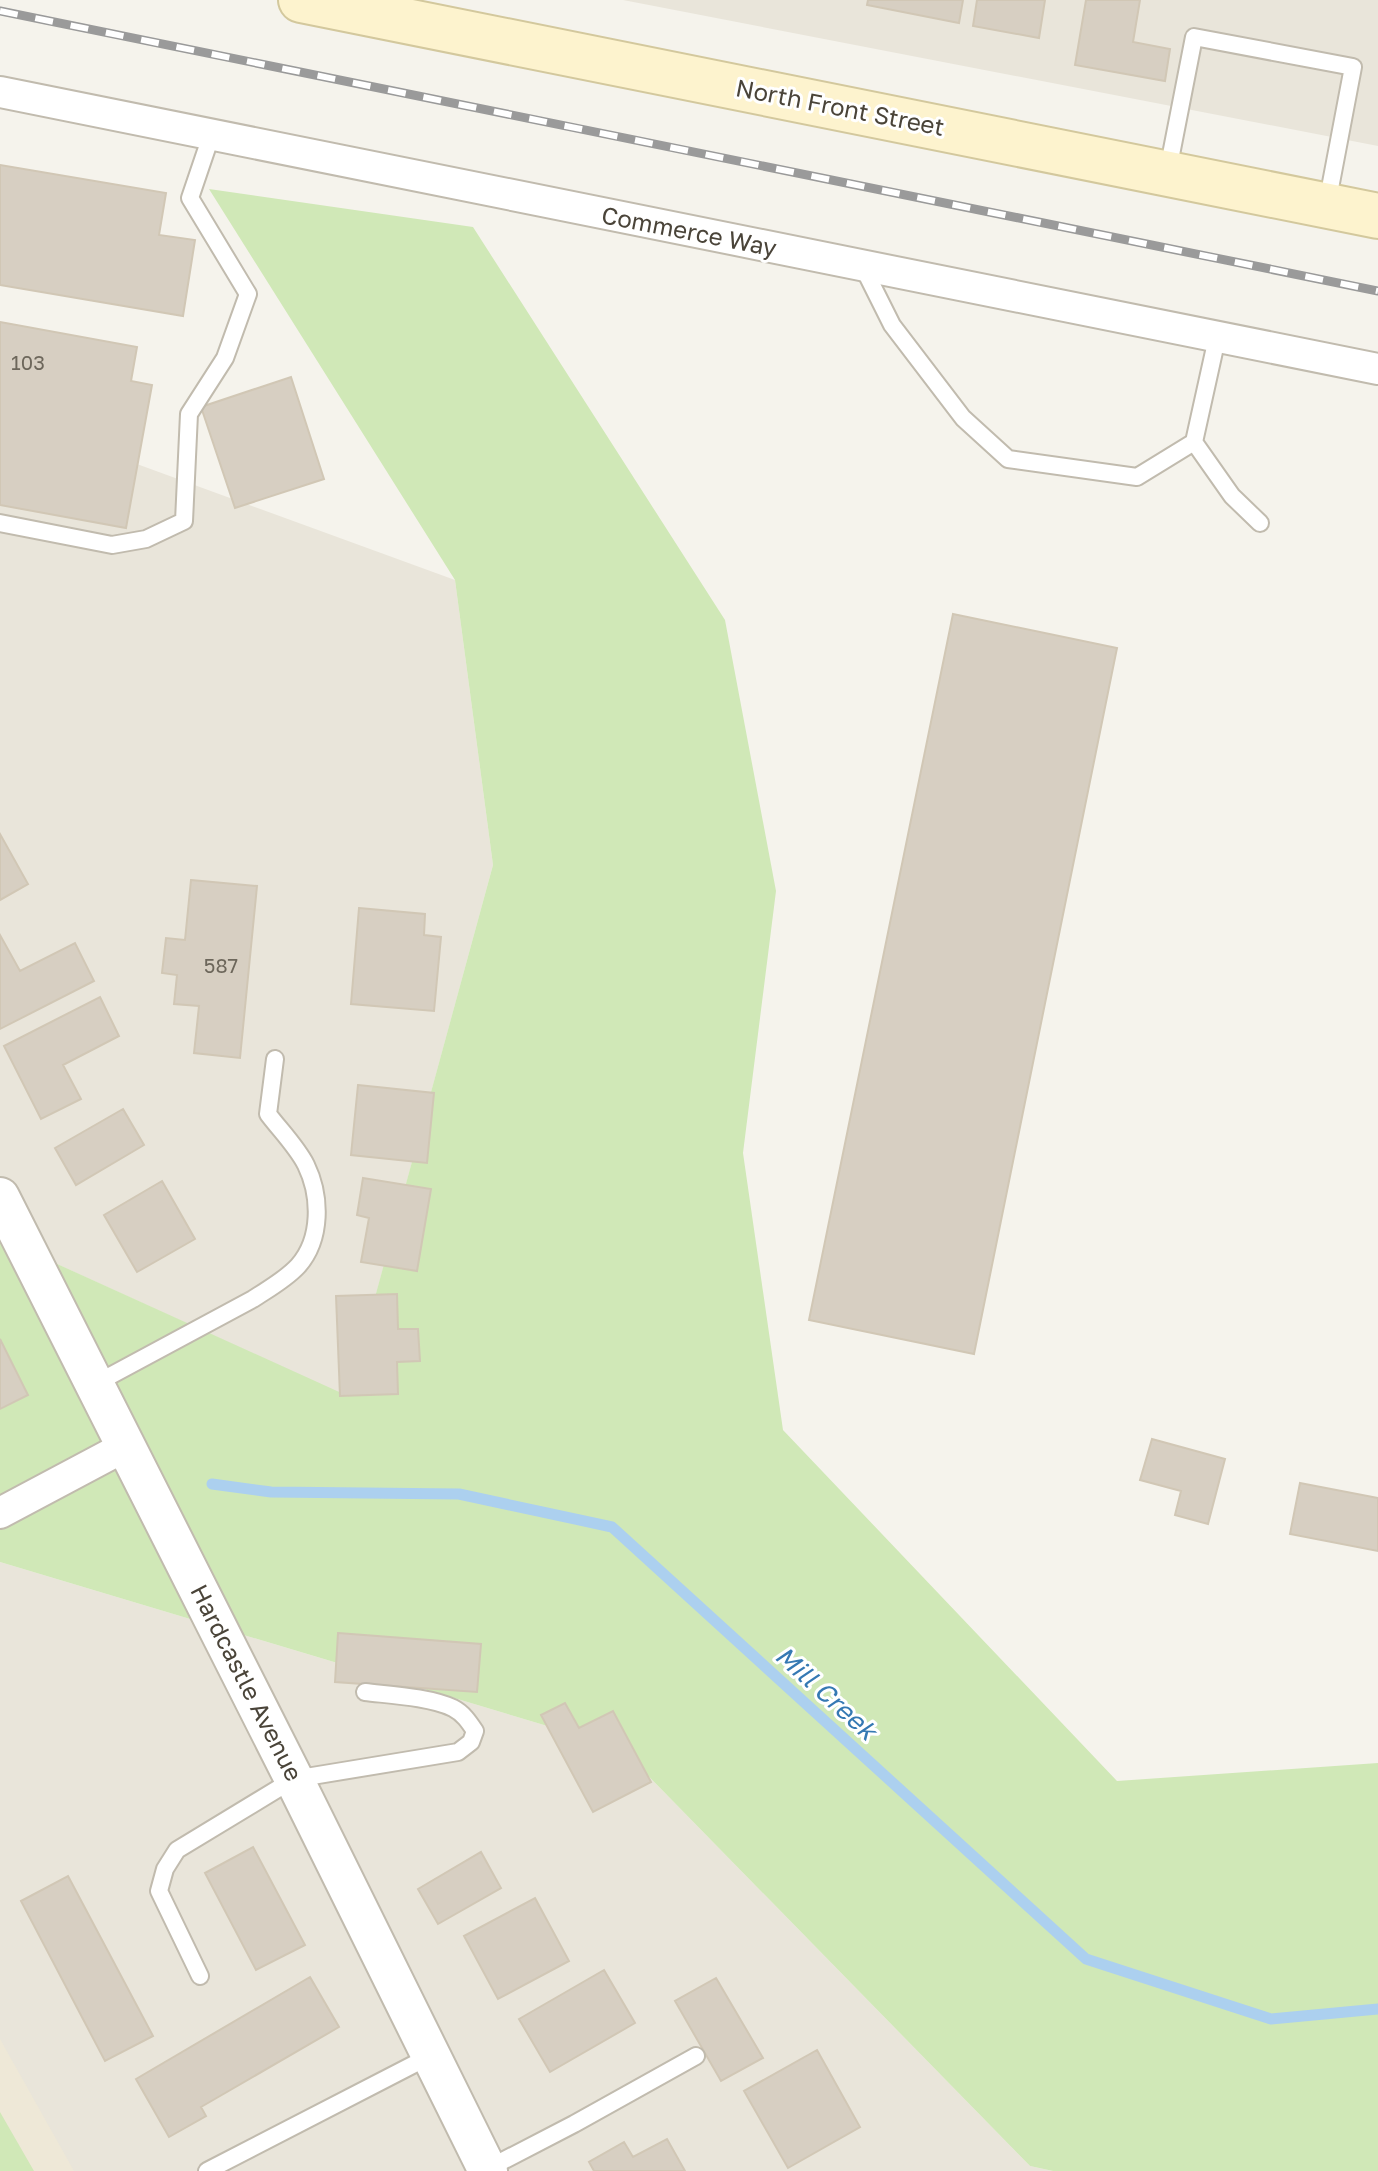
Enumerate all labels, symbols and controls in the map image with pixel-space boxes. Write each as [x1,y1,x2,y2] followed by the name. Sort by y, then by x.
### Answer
[734,72,947,141] street label: North Front Street
[599,199,779,262] street label: Commerce Way
[11,350,45,374] house number: 103
[204,953,238,977] house number: 587
[185,1579,309,1785] street label: Hardcastle Avenue
[770,1639,885,1747] water label: Mill Creek

